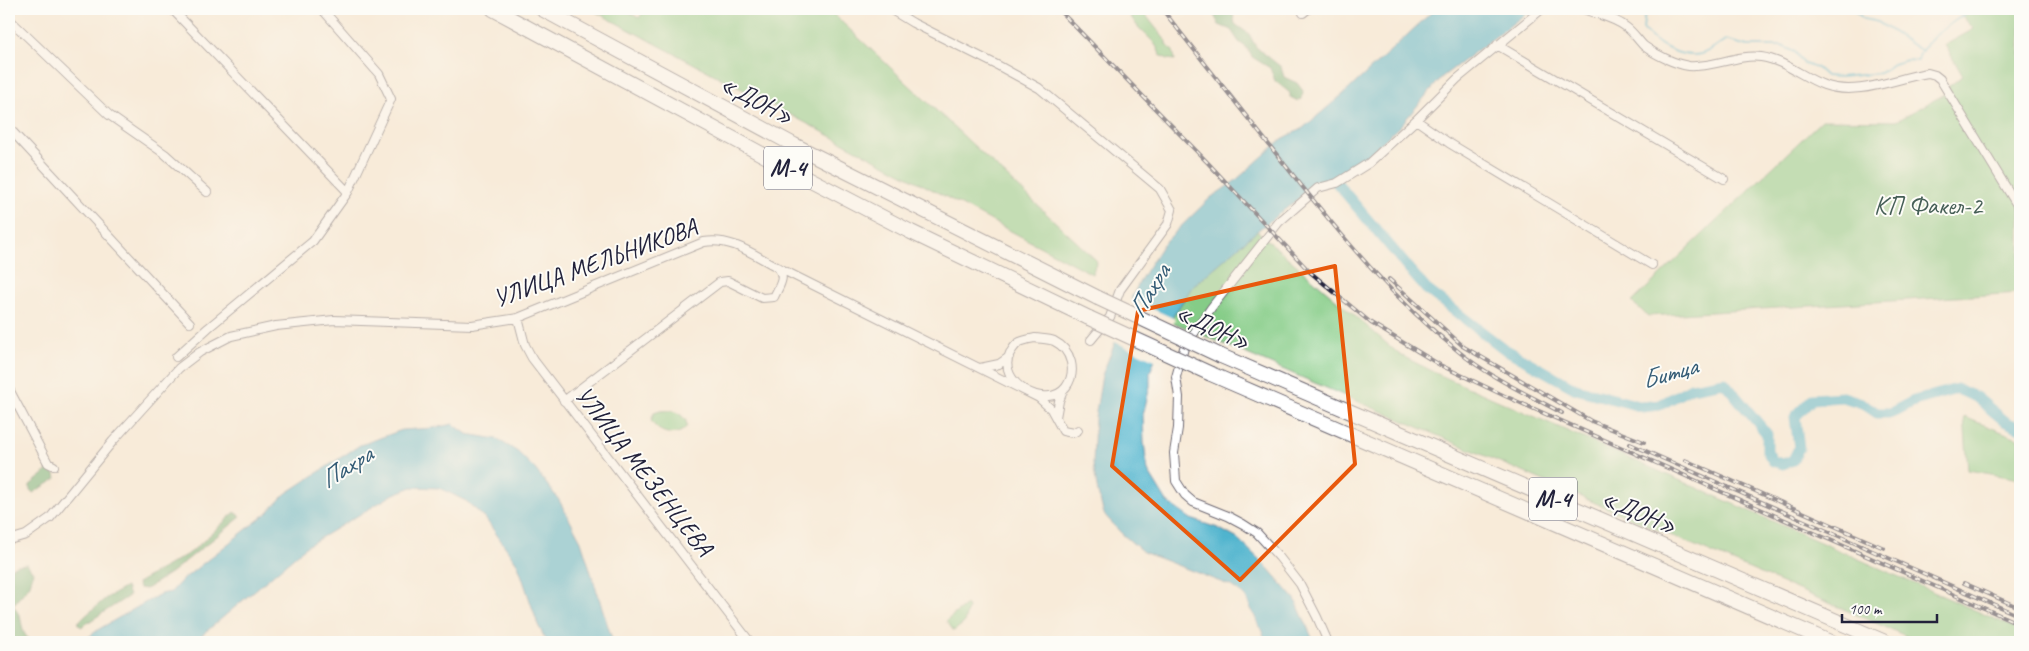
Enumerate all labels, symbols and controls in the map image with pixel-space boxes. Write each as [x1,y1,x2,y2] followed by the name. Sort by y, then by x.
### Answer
[715,67,799,133] street label: «ДОН»
[764,146,812,190] road number: М-4
[1874,190,1984,222] park label: КП Факел-2
[489,211,703,315] street label: УЛИЦА МЕЛЬНИКОВА
[1120,256,1179,324] water label: Пахра
[1171,296,1255,358] street label: «ДОН»
[1637,349,1703,397] water label: Битца
[568,380,721,563] street label: УЛИЦА МЕЗЕНЦЕВА
[313,437,381,496] water label: Пахра
[1529,478,1577,520] road number: М-4
[1597,482,1681,542] street label: «ДОН»
[1842,591,1936,623] scale bar
[1849,600,1883,619] text: 100 m

